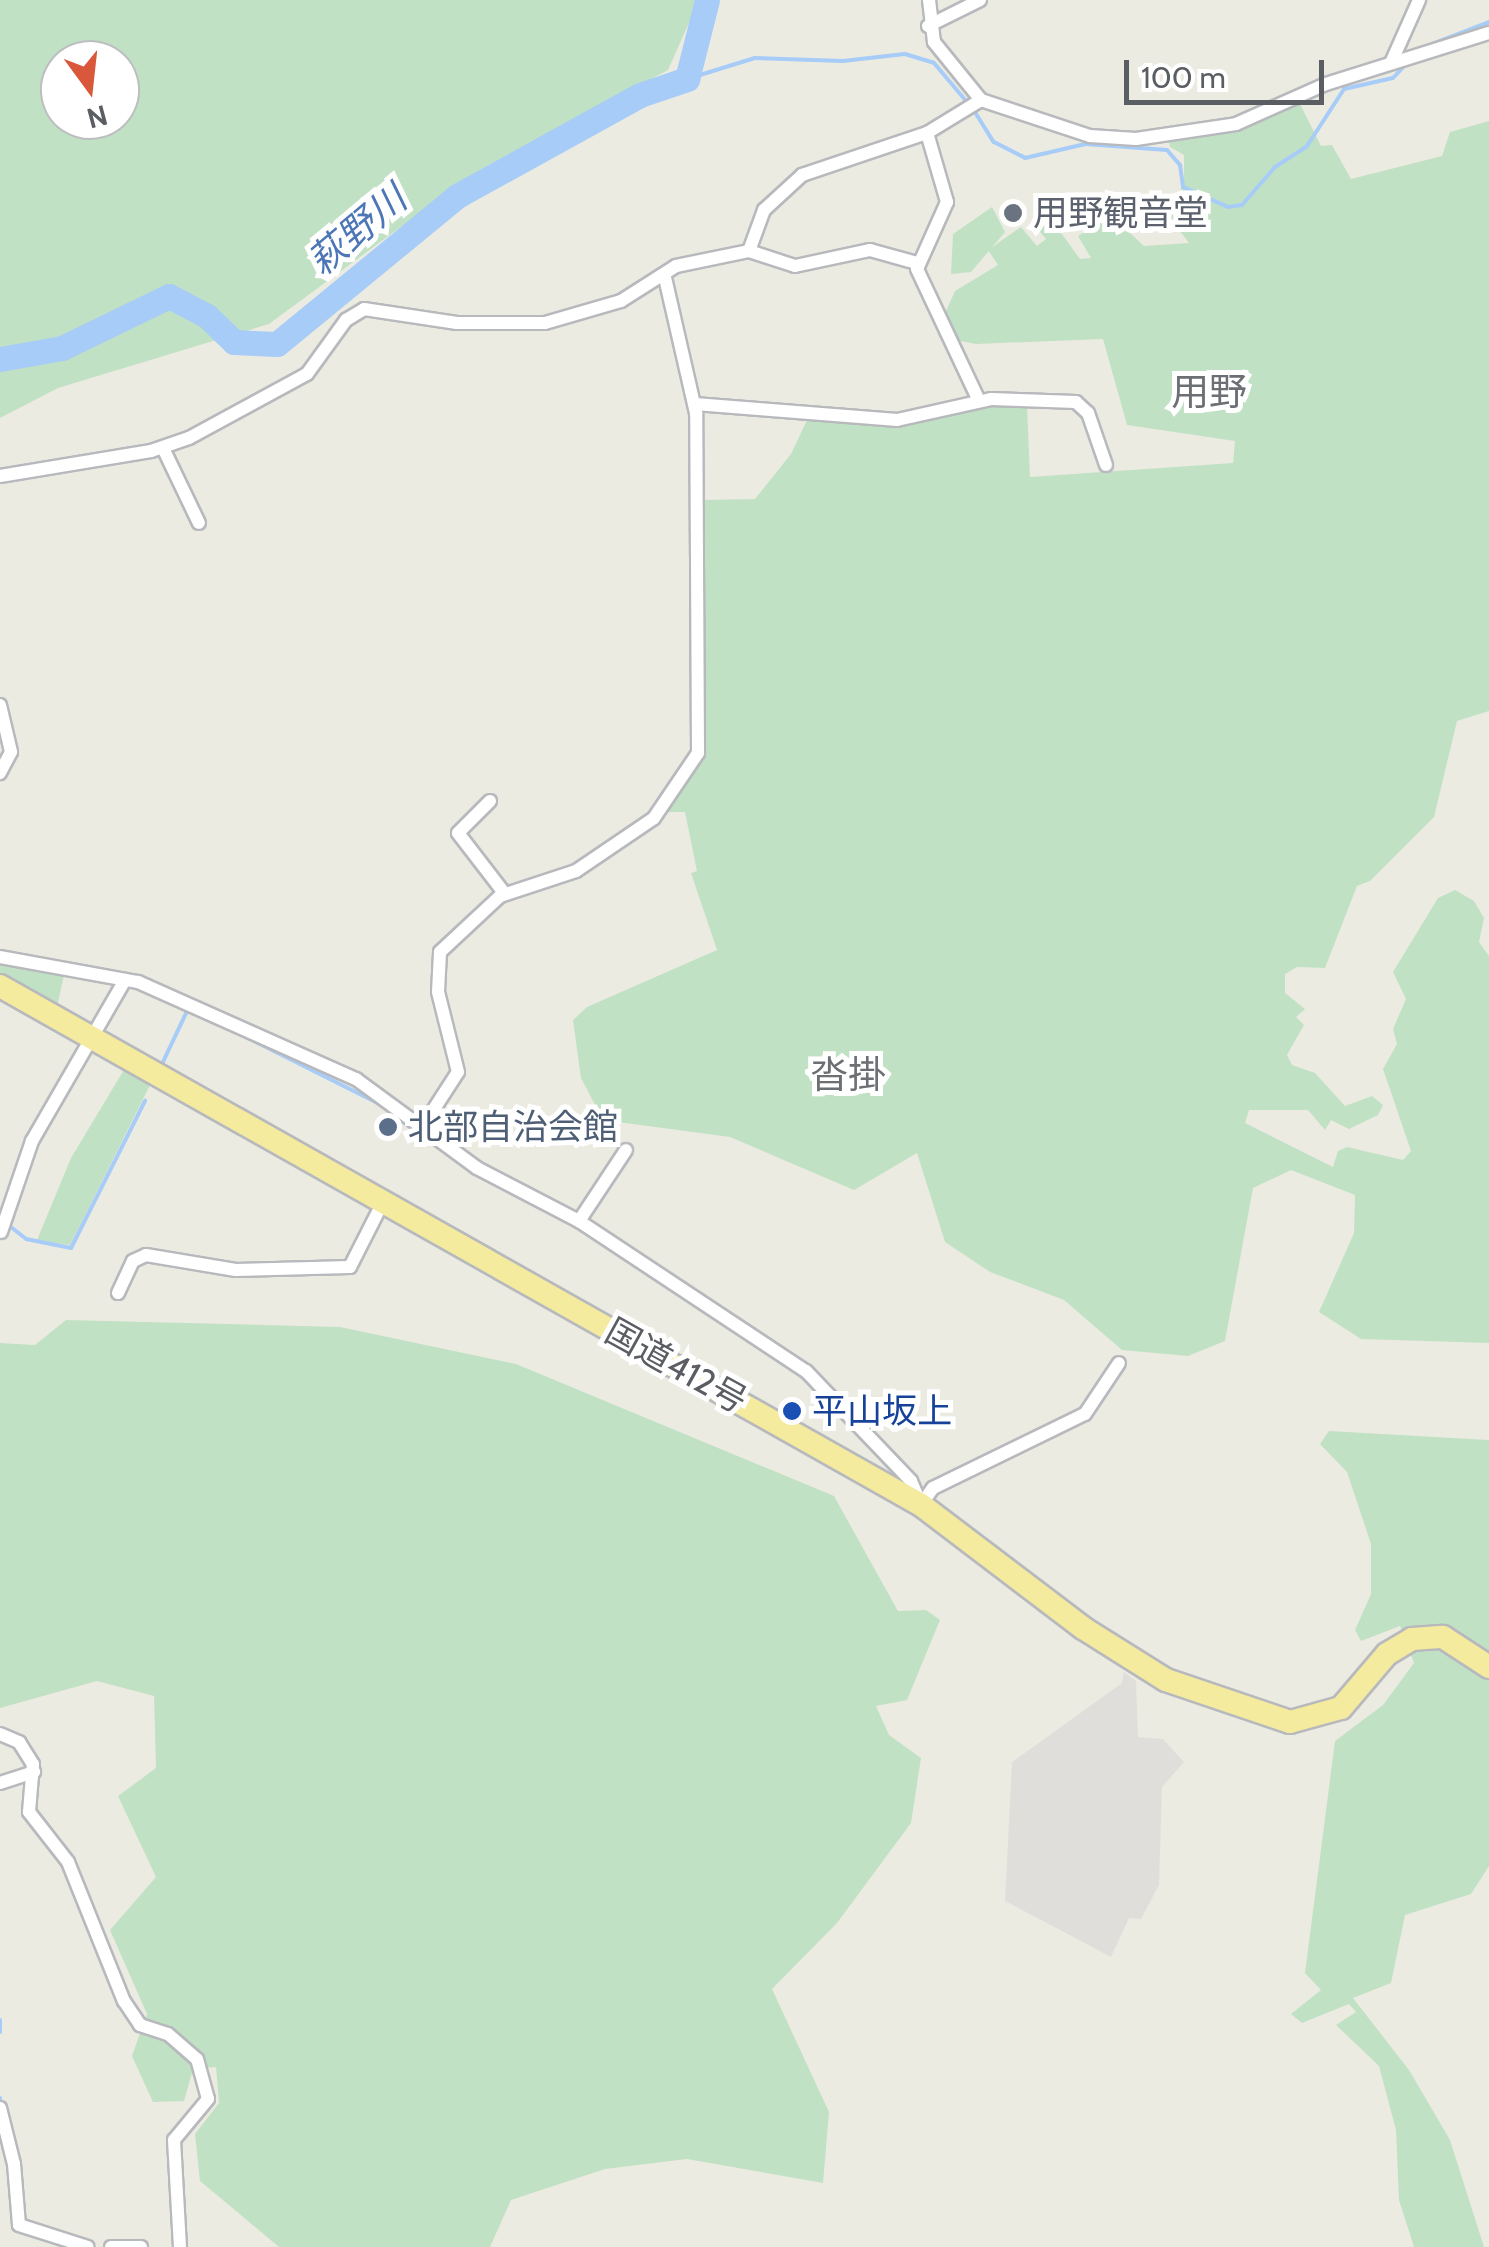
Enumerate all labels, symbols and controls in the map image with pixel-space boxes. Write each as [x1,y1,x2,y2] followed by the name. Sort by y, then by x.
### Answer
[40,40,140,140] north arrow
[1129,40,1329,102] scale bar
[1141,59,1226,96] text: 100 m
[83,98,111,136] text: N
[299,176,415,284] water label: 萩野川
[1033,192,1208,234] place label: 用野観音堂
[1002,202,1024,224] marker: 用野観音堂
[1171,369,1247,415] district label: 用野
[810,1052,886,1098] district label: 沓掛
[408,1106,618,1148] place label: 北部自治会館
[377,1116,399,1138] marker: 北部自治会館
[598,1310,754,1422] street label: 国道412号
[812,1390,952,1432] place label: 平山坂上
[781,1400,803,1422] marker: 平山坂上

